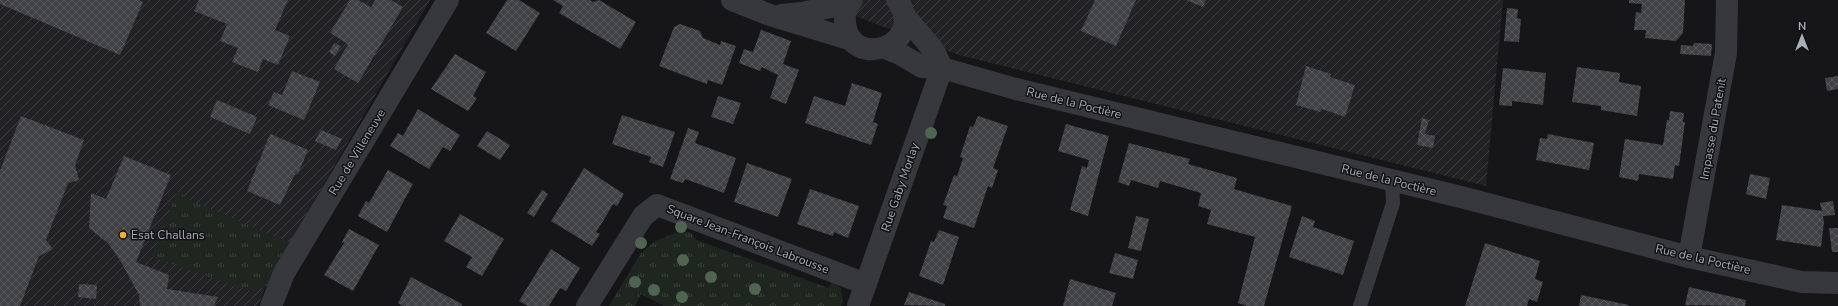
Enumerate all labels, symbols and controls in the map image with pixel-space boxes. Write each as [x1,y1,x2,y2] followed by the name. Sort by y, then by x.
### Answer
[1782,16,1822,56] north arrow
[1798,19,1806,34] text: N
[1696,76,1730,181] street label: Impasse du Patenit
[1025,83,1123,123] street label: Rue de la Poctière
[325,106,389,198] street label: Rue de Villeneuve
[877,140,923,233] street label: Rue Gaby Morlay
[1340,160,1438,200] street label: Rue de la Poctière
[665,201,831,277] street label: Square Jean-François Labrousse
[131,227,205,243] place label: Esat Challans
[118,230,128,240] marker: Esat Challans
[1654,240,1752,278] street label: Rue de la Poctière

